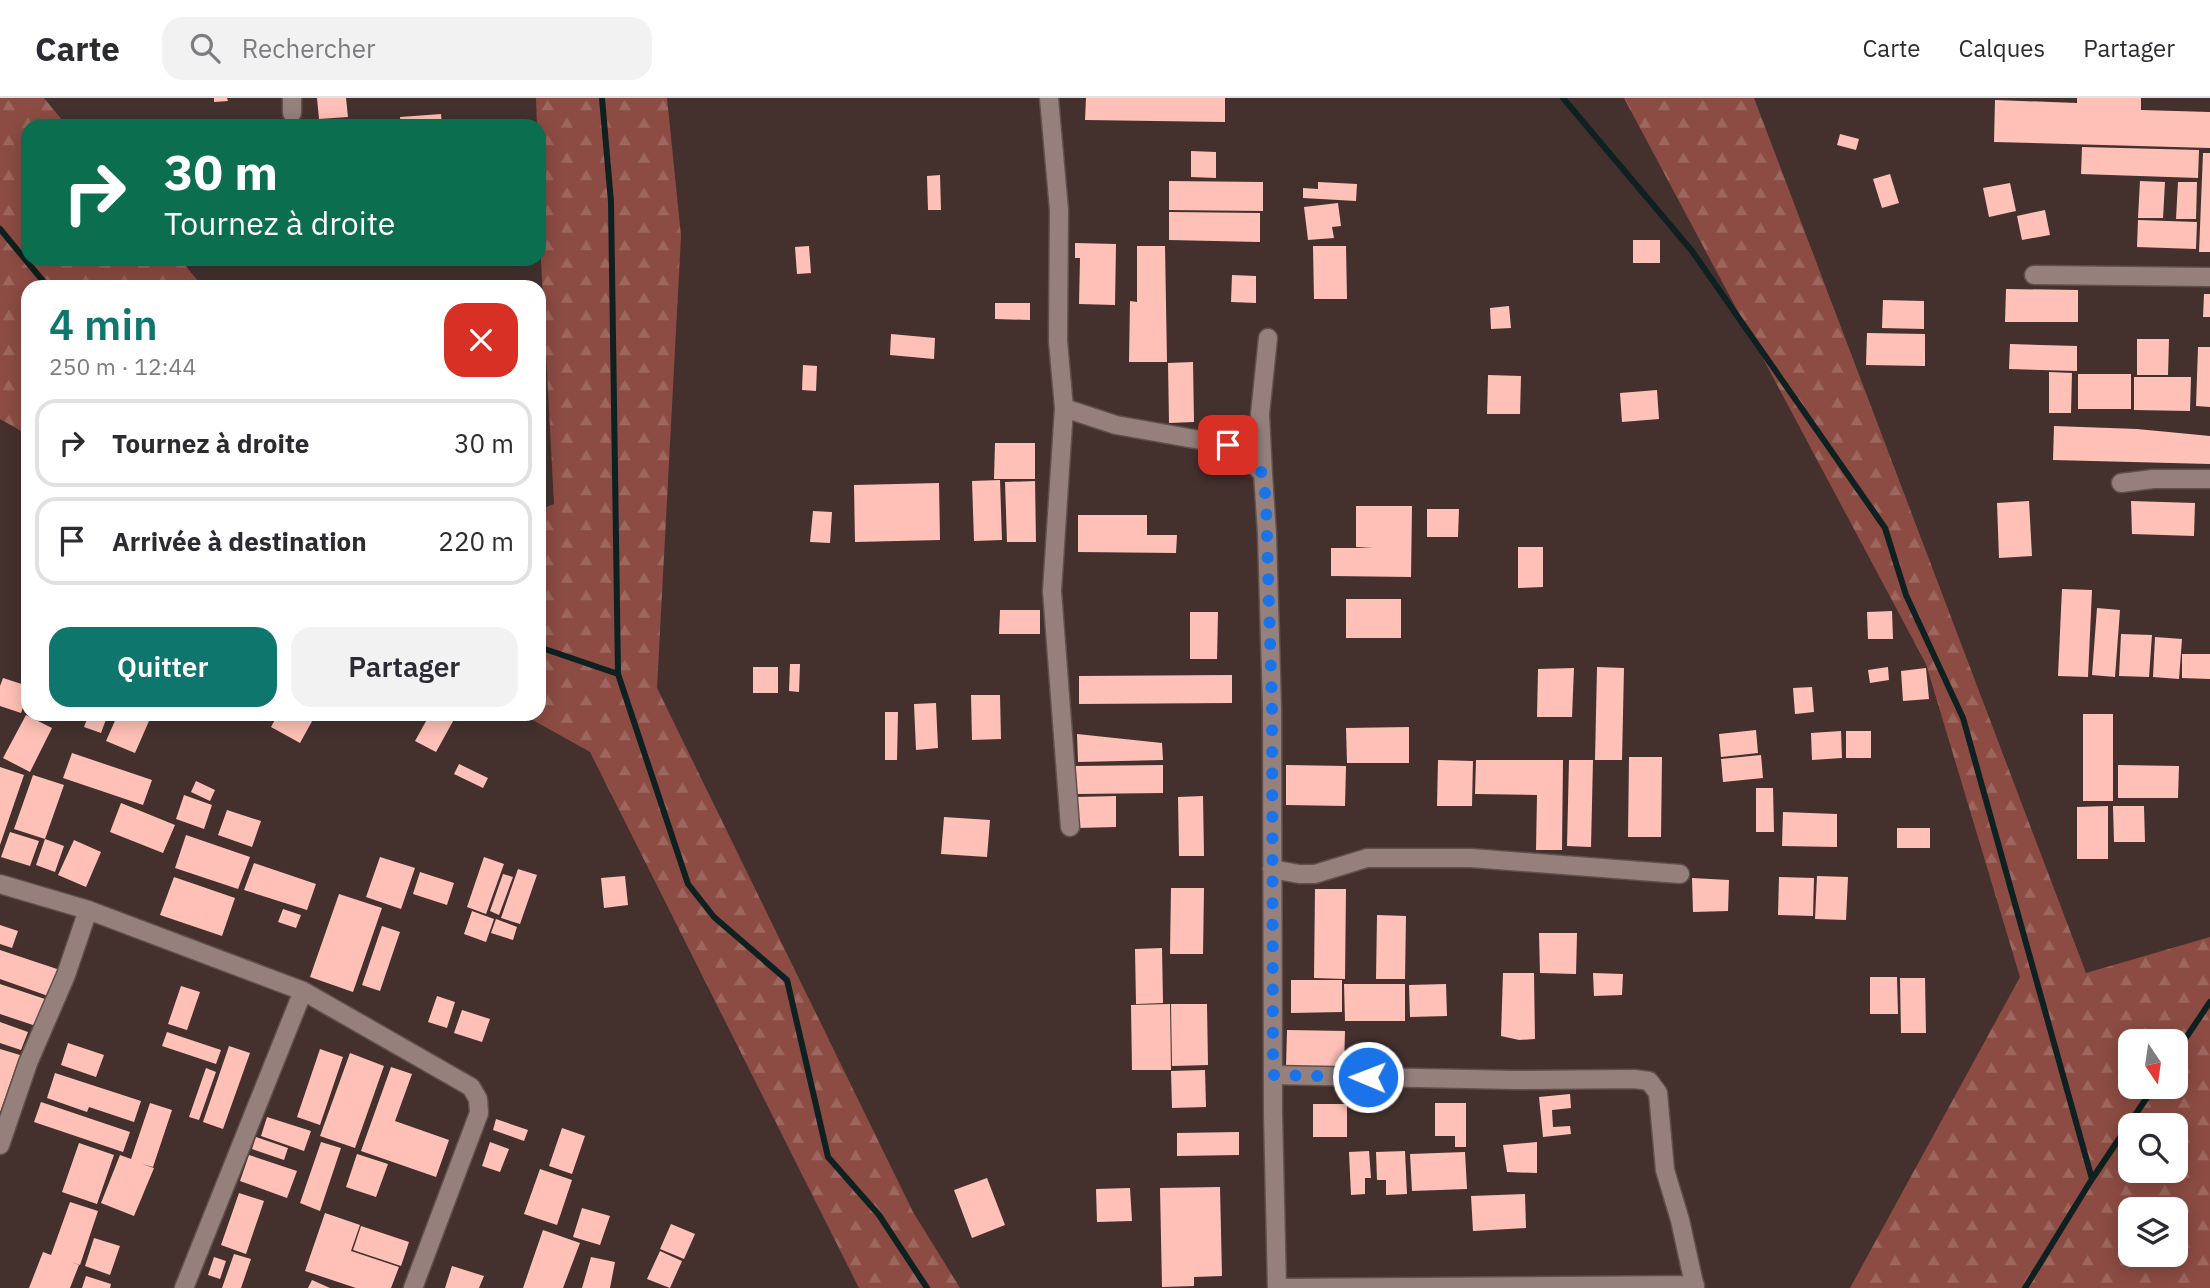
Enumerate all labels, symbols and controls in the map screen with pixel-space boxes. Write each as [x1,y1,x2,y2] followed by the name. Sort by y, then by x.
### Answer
[162,17,652,80] search box
[35,27,120,70] text: Carte
[186,29,224,67] icon: search
[242,31,376,65] text: Rechercher
[1862,32,1921,64] text: Carte
[1959,32,2045,64] text: Calques
[2083,32,2175,64] text: Partager
[164,140,278,203] text: 30 m
[49,147,140,238] icon: right
[164,202,395,244] text: Tournez à droite
[49,297,158,352] text: 4 min
[444,303,518,377] button: close
[49,351,196,381] text: 250 m · 12:44
[1198,415,1258,475] pin
[53,424,91,462] icon: right
[112,426,309,460] text: Tournez à droite
[454,426,514,460] text: 30 m
[1209,426,1247,464] icon: arrive
[53,522,91,560] icon: arrive
[112,524,367,558] text: Arrivée à destination
[438,524,514,558] text: 220 m
[49,627,277,707] button: Quitter
[291,627,518,707] button: Partager
[2118,1029,2188,1099] north arrow
[2118,1029,2188,1267] map controls
[1331,1040,1405,1114] position arrow
[2118,1113,2188,1183] button: search
[2118,1197,2188,1267] button: layers

